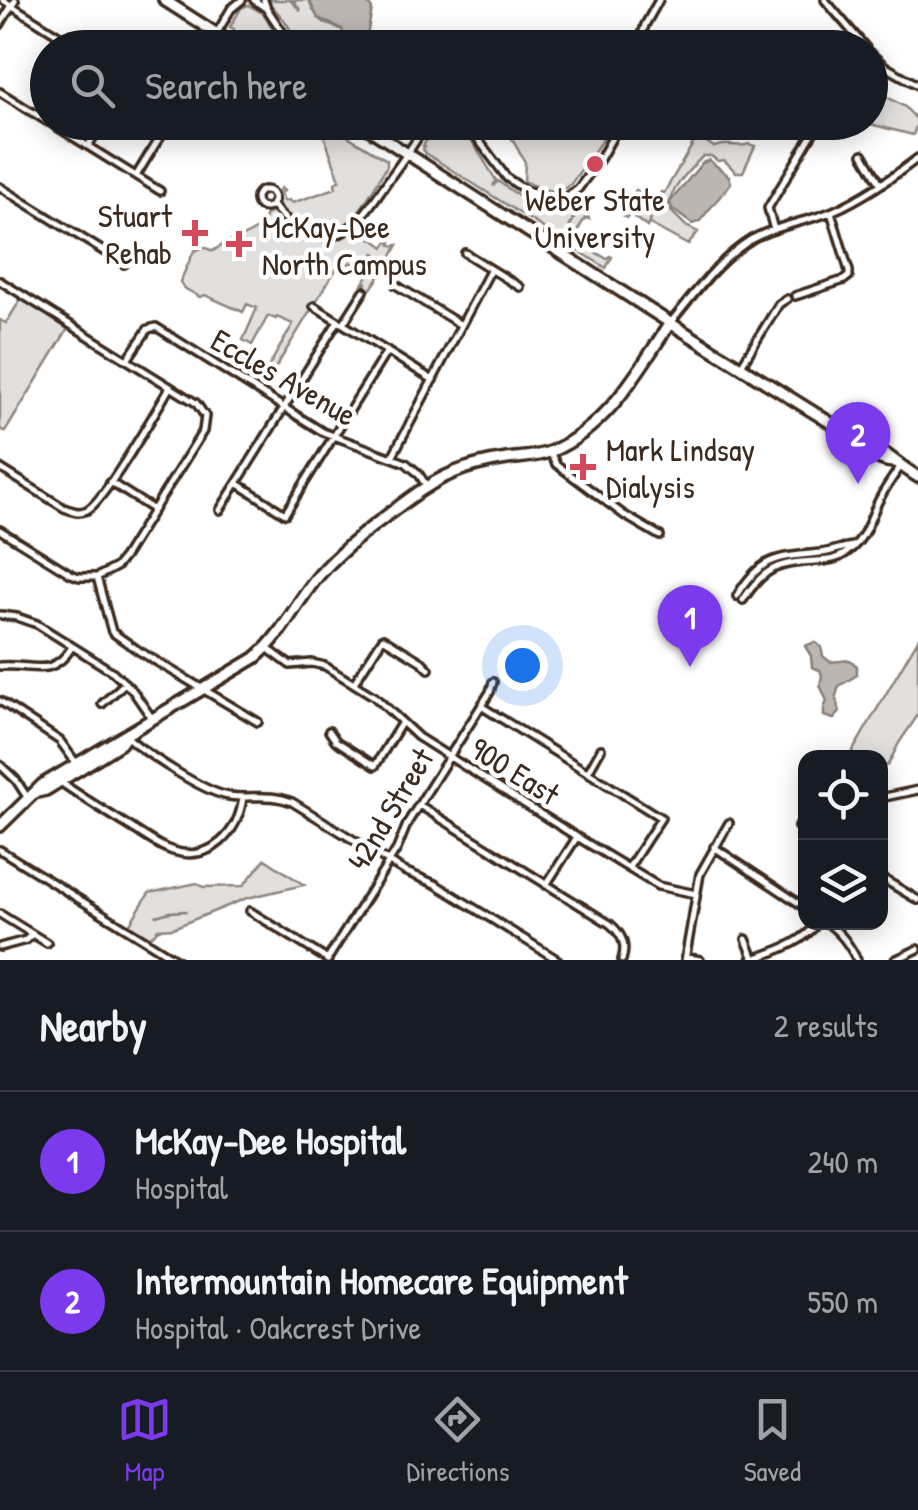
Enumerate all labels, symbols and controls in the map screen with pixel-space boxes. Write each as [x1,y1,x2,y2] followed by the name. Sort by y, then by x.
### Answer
[30,30,888,140] search box
[65,58,120,113] icon: search
[145,59,307,111] text: Search here
[584,153,606,175] marker: Weber State University
[525,178,665,258] place label: Weber State University
[98,194,173,274] place label: Stuart Rehab
[262,205,427,285] place label: McKay-Dee North Campus
[182,220,208,246] marker: Stuart Rehab
[226,231,252,257] marker: McKay-Dee North Campus
[204,318,365,436] street label: Eccles Avenue
[826,402,890,484] pin: 2
[606,428,755,508] place label: Mark Lindsay Dialysis
[570,454,596,480] marker: Mark Lindsay Dialysis
[658,584,722,667] pin: 1
[497,640,548,691] your location
[462,727,569,816] street label: 900 East
[337,739,444,878] street label: 42nd Street
[798,750,888,930] map controls
[798,750,888,840] button: locate
[798,840,888,930] button: layers
[40,997,147,1054] text: Nearby
[774,1004,878,1047] text: 2 results
[135,1114,406,1166] text: McKay-Dee Hospital
[67,1140,78,1183] text: 1
[808,1140,878,1183] text: 240 m
[135,1166,228,1209] text: Hospital
[135,1254,628,1306] text: Intermountain Homecare Equipment
[65,1280,80,1323] text: 2
[807,1280,878,1323] text: 550 m
[135,1306,421,1349] text: Hospital · Oakcrest Drive
[117,1392,172,1490] tab: Map
[406,1392,509,1490] tab: Directions
[744,1392,801,1490] tab: Saved

